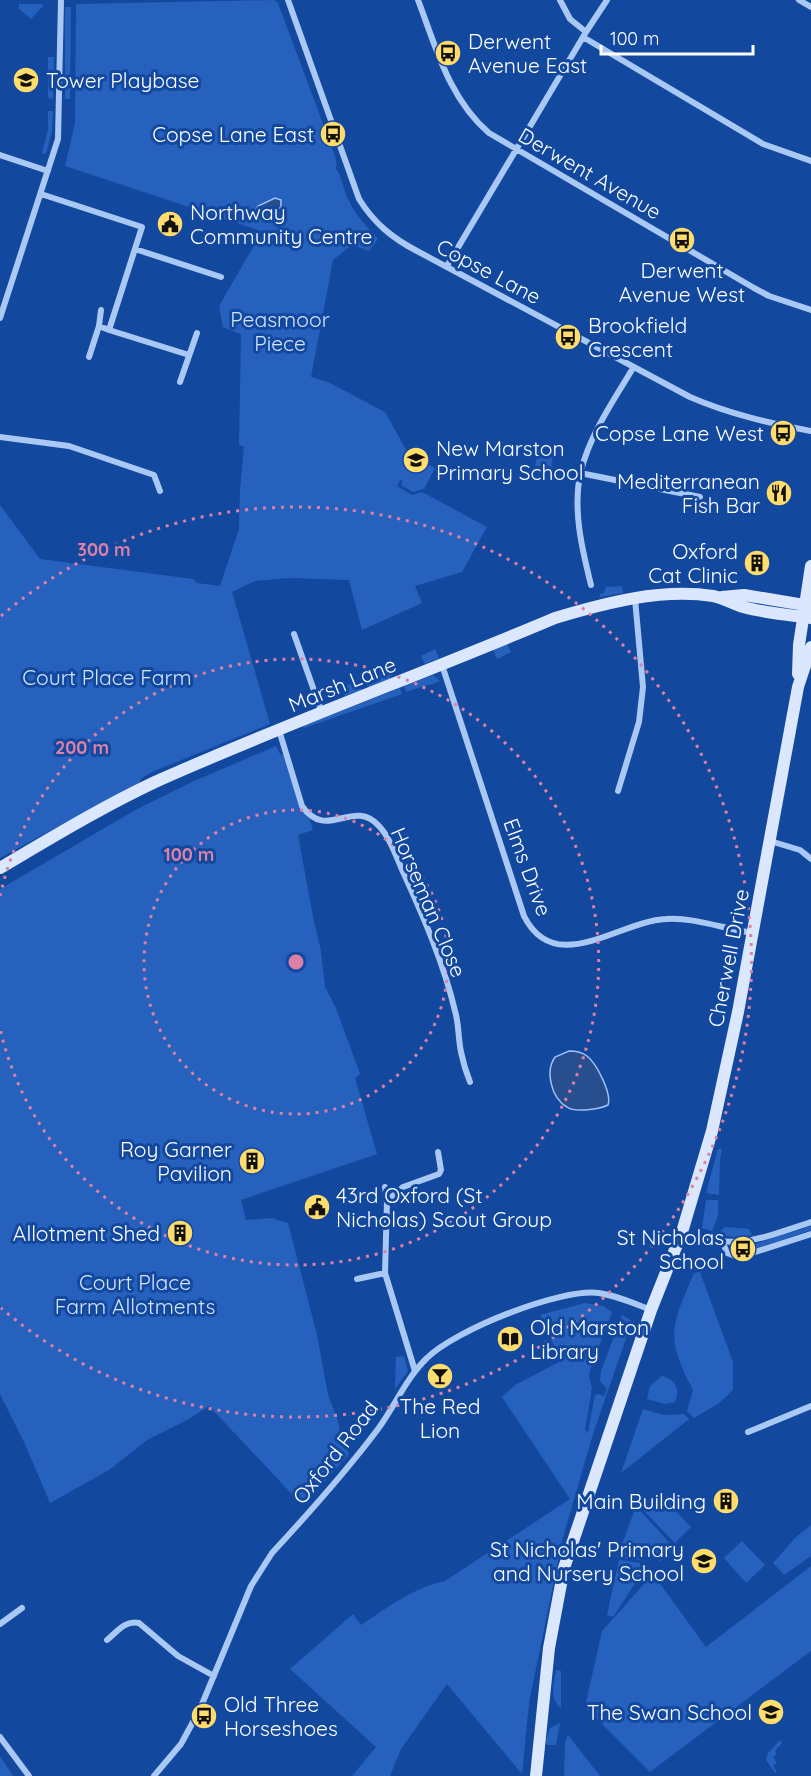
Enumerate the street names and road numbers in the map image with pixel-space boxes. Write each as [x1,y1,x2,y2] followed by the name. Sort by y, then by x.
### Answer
[514,122,666,224] street label: Derwent Avenue
[432,233,546,309] street label: Copse Lane
[284,651,400,717] street label: Marsh Lane
[498,815,558,919] street label: Elms Drive
[386,823,472,981] street label: Horseman Close
[702,887,754,1029] street label: Cherwell Drive
[287,1395,383,1509] street label: Oxford Road

